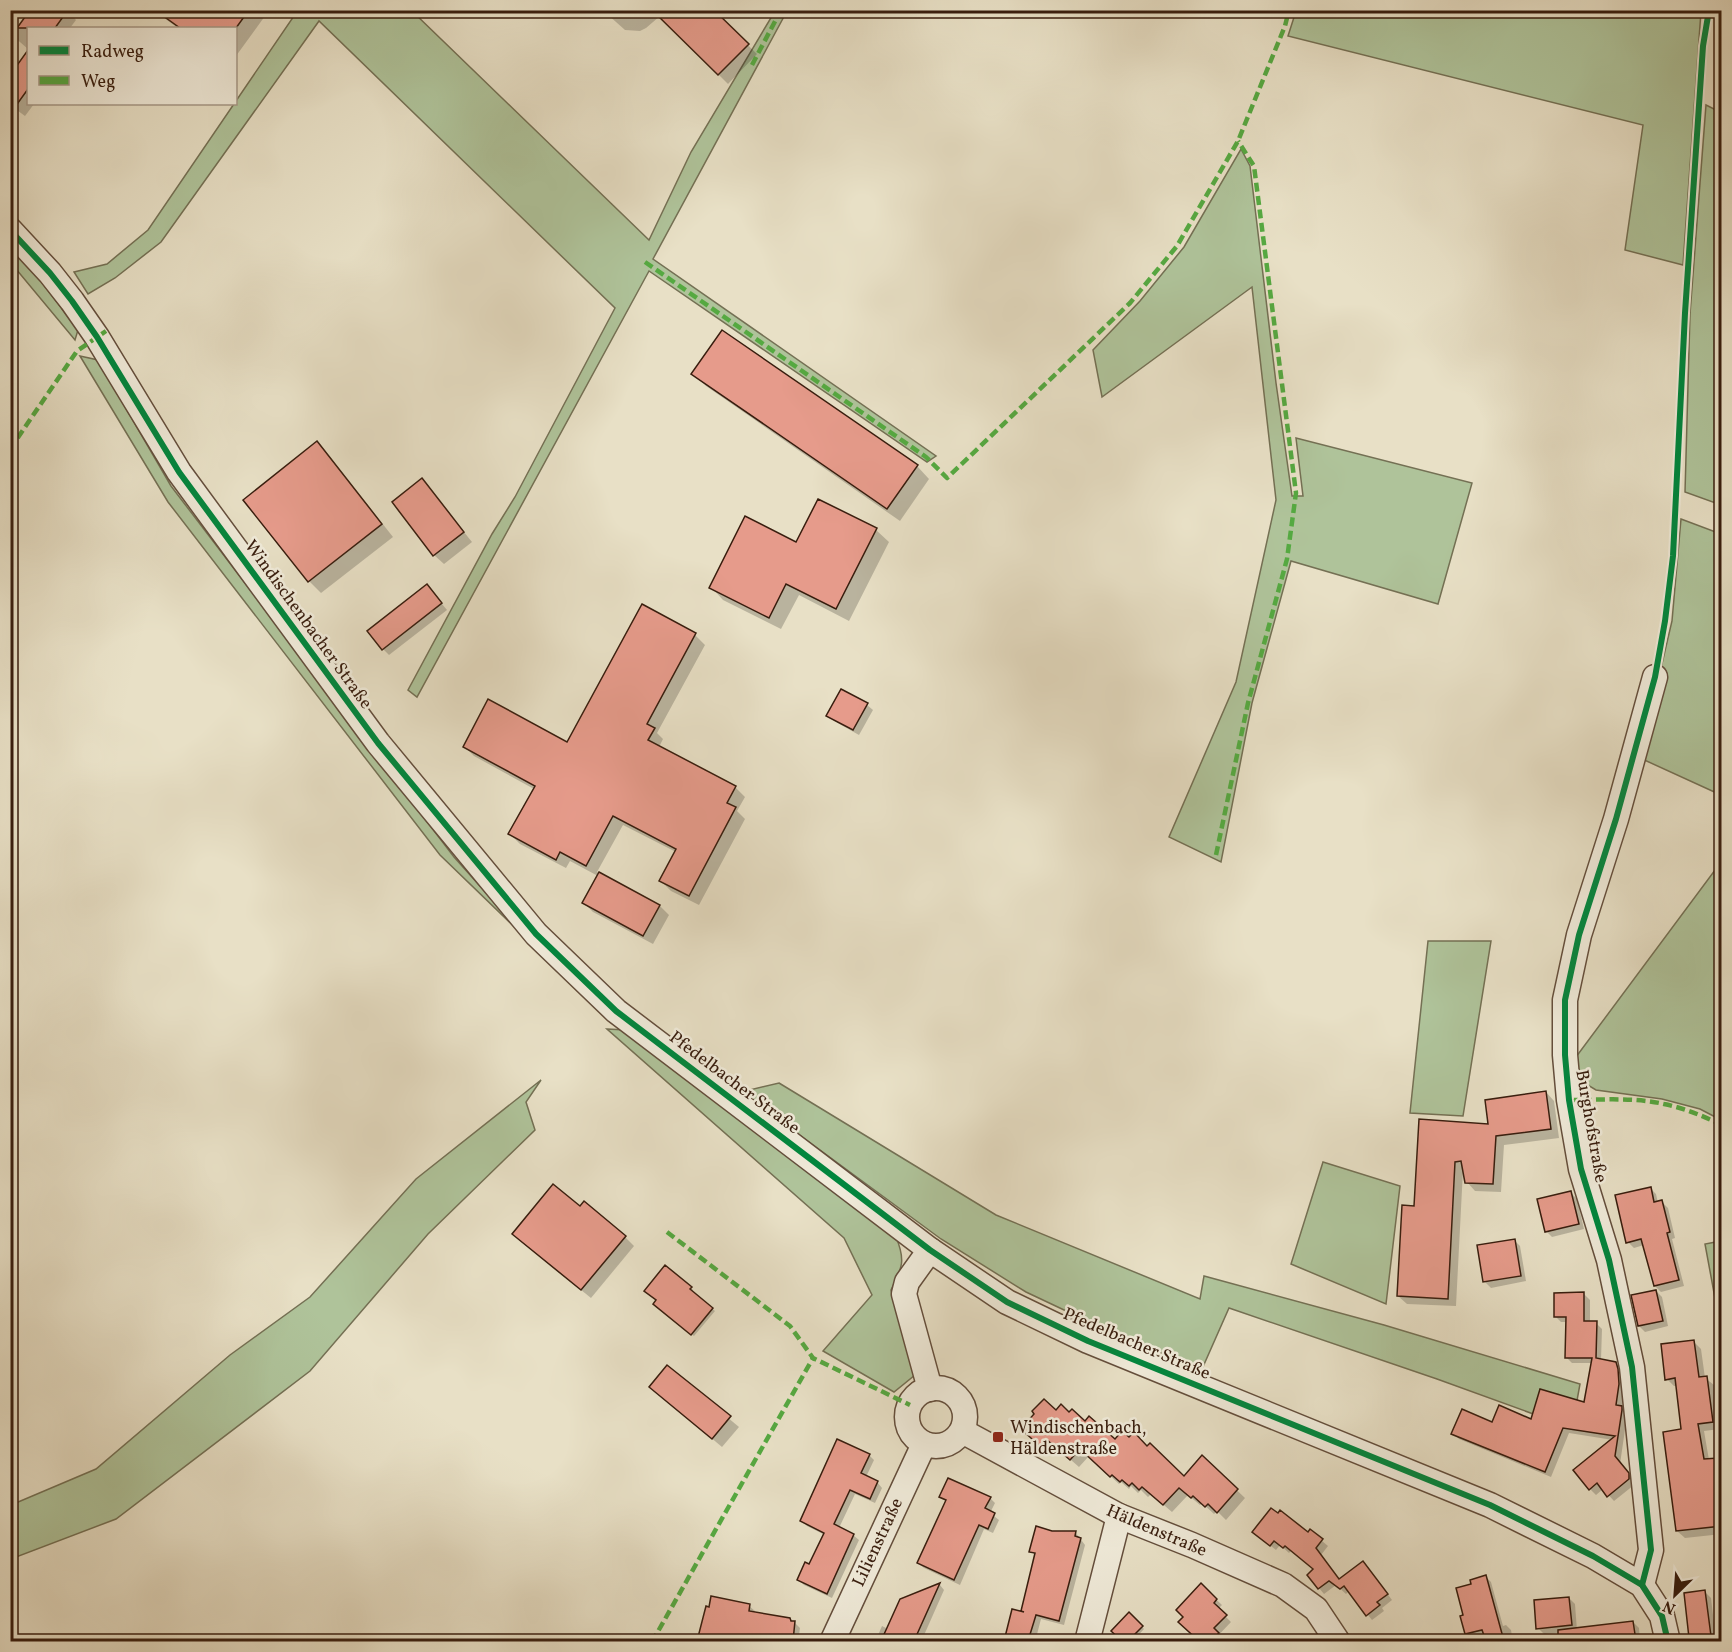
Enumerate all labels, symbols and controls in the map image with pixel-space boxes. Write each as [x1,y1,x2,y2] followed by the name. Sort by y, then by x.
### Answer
[27,27,237,105] legend
[81,40,144,65] text: Radweg
[81,70,115,95] text: Weg
[238,535,378,715] street label: Windischenbacher Straße
[663,1026,805,1141] street label: Pfedelbacher Straße
[1568,1068,1613,1185] street label: Burghofstraße
[1059,1302,1214,1387] street label: Pfedelbacher Straße
[1010,1416,1146,1462] place label: Windischenbach, Häldenstraße
[991,1430,1005,1444] marker: Windischenbach, Häldenstraße
[847,1494,910,1591] street label: Lilienstraße
[1102,1499,1211,1564] street label: Häldenstraße
[1645,1565,1705,1625] north arrow
[1659,1594,1679,1619] text: N

